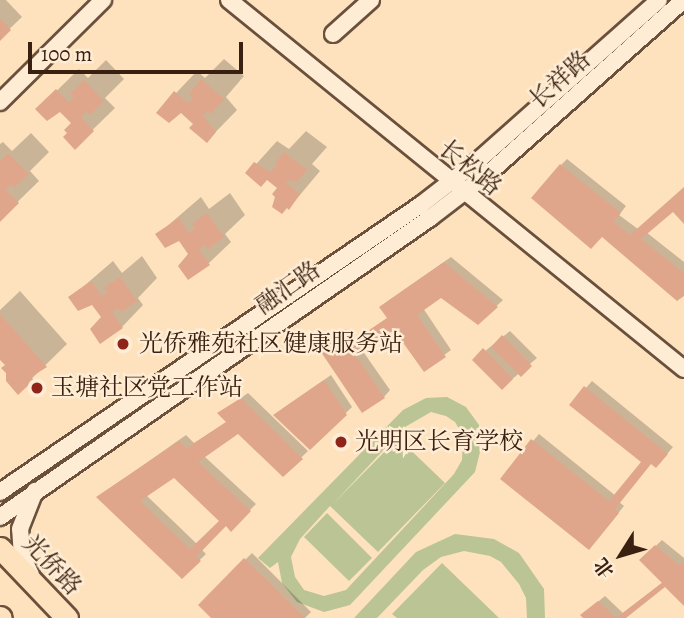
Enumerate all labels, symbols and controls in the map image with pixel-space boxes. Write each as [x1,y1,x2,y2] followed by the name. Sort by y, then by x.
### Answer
[32,28,247,72] scale bar
[41,40,92,68] text: 100 m
[524,45,596,115] street label: 长祥路
[433,134,507,202] street label: 长松路
[250,256,326,320] street label: 融汇路
[139,330,403,358] place label: 光侨雅苑社区健康服务站
[113,334,133,354] marker: 光侨雅苑社区健康服务站
[51,374,243,402] place label: 玉塘社区党工作站
[29,380,45,396] marker: 玉塘社区党工作站
[355,428,523,456] place label: 光明区长育学校
[333,434,349,450] marker: 光明区长育学校
[586,520,656,590] north arrow
[17,529,87,601] street label: 光侨路
[588,552,620,583] text: 北

